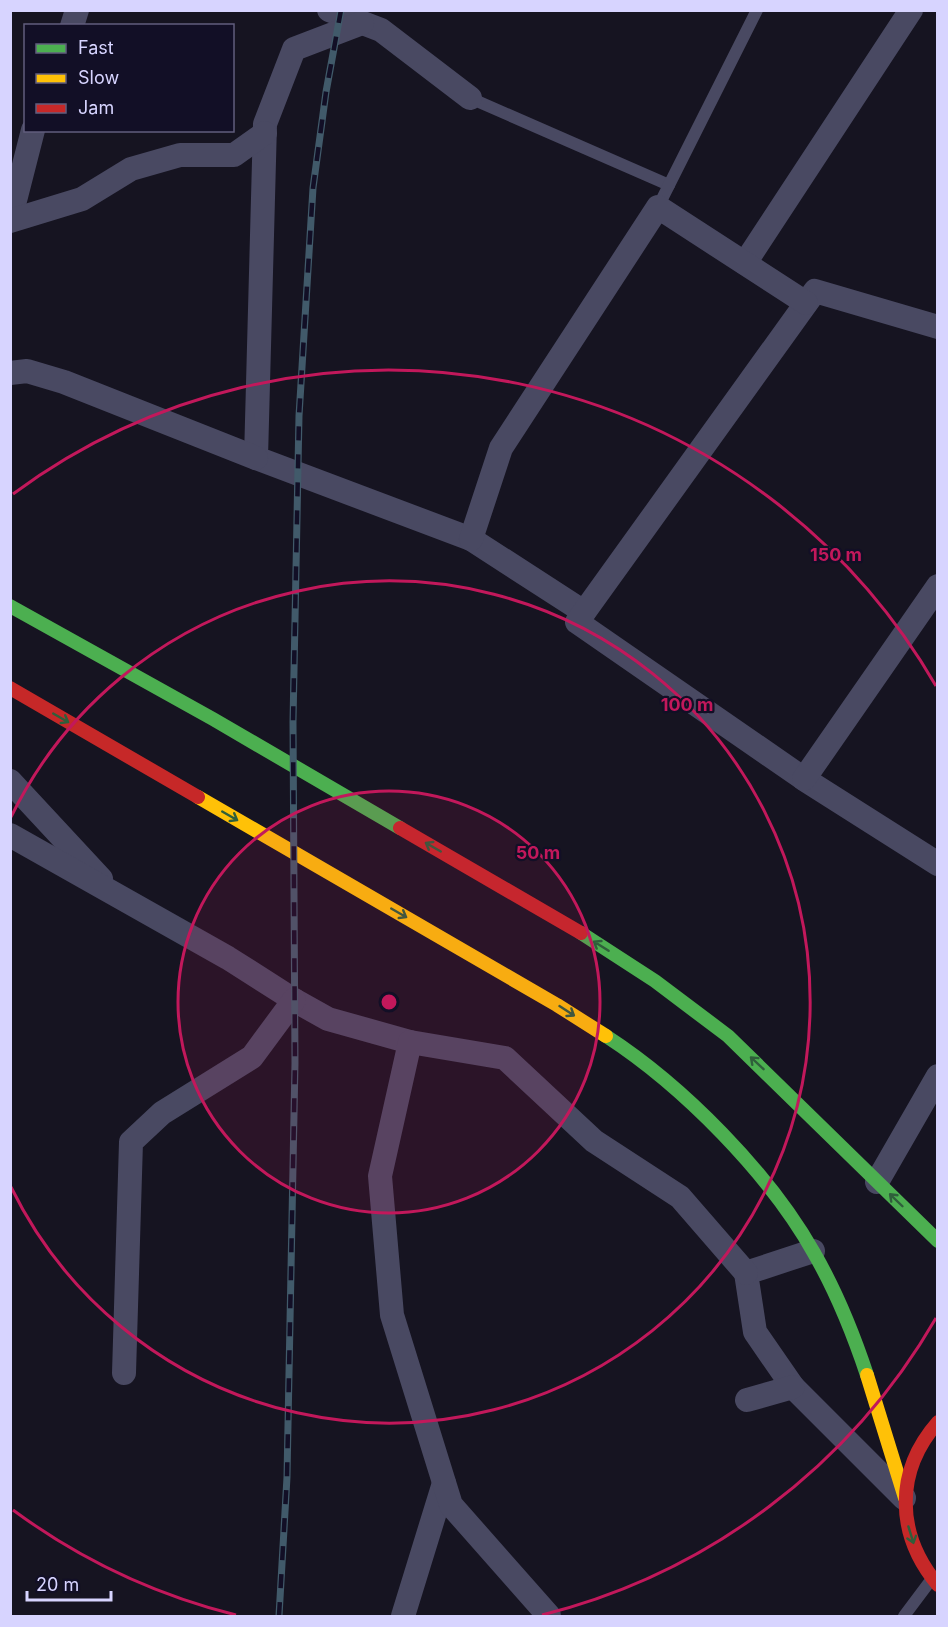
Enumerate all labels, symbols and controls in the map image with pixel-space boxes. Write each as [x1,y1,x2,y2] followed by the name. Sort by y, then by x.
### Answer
[24,24,234,132] legend
[78,37,114,58] text: Fast
[78,67,119,88] text: Slow
[78,97,114,118] text: Jam
[810,544,862,565] text: 150 m
[661,694,713,715] text: 100 m
[52,712,69,724] one-way arrow
[221,810,238,822] one-way arrow
[425,841,442,853] one-way arrow
[516,842,560,863] text: 50 m
[390,908,407,920] one-way arrow
[593,940,610,952] one-way arrow
[379,992,399,1012] centre of rings
[558,1006,575,1018] one-way arrow
[750,1056,765,1070] one-way arrow
[888,1193,903,1207] one-way arrow
[906,1525,917,1544] one-way arrow
[27,1564,111,1602] scale bar
[36,1574,79,1595] text: 20 m

